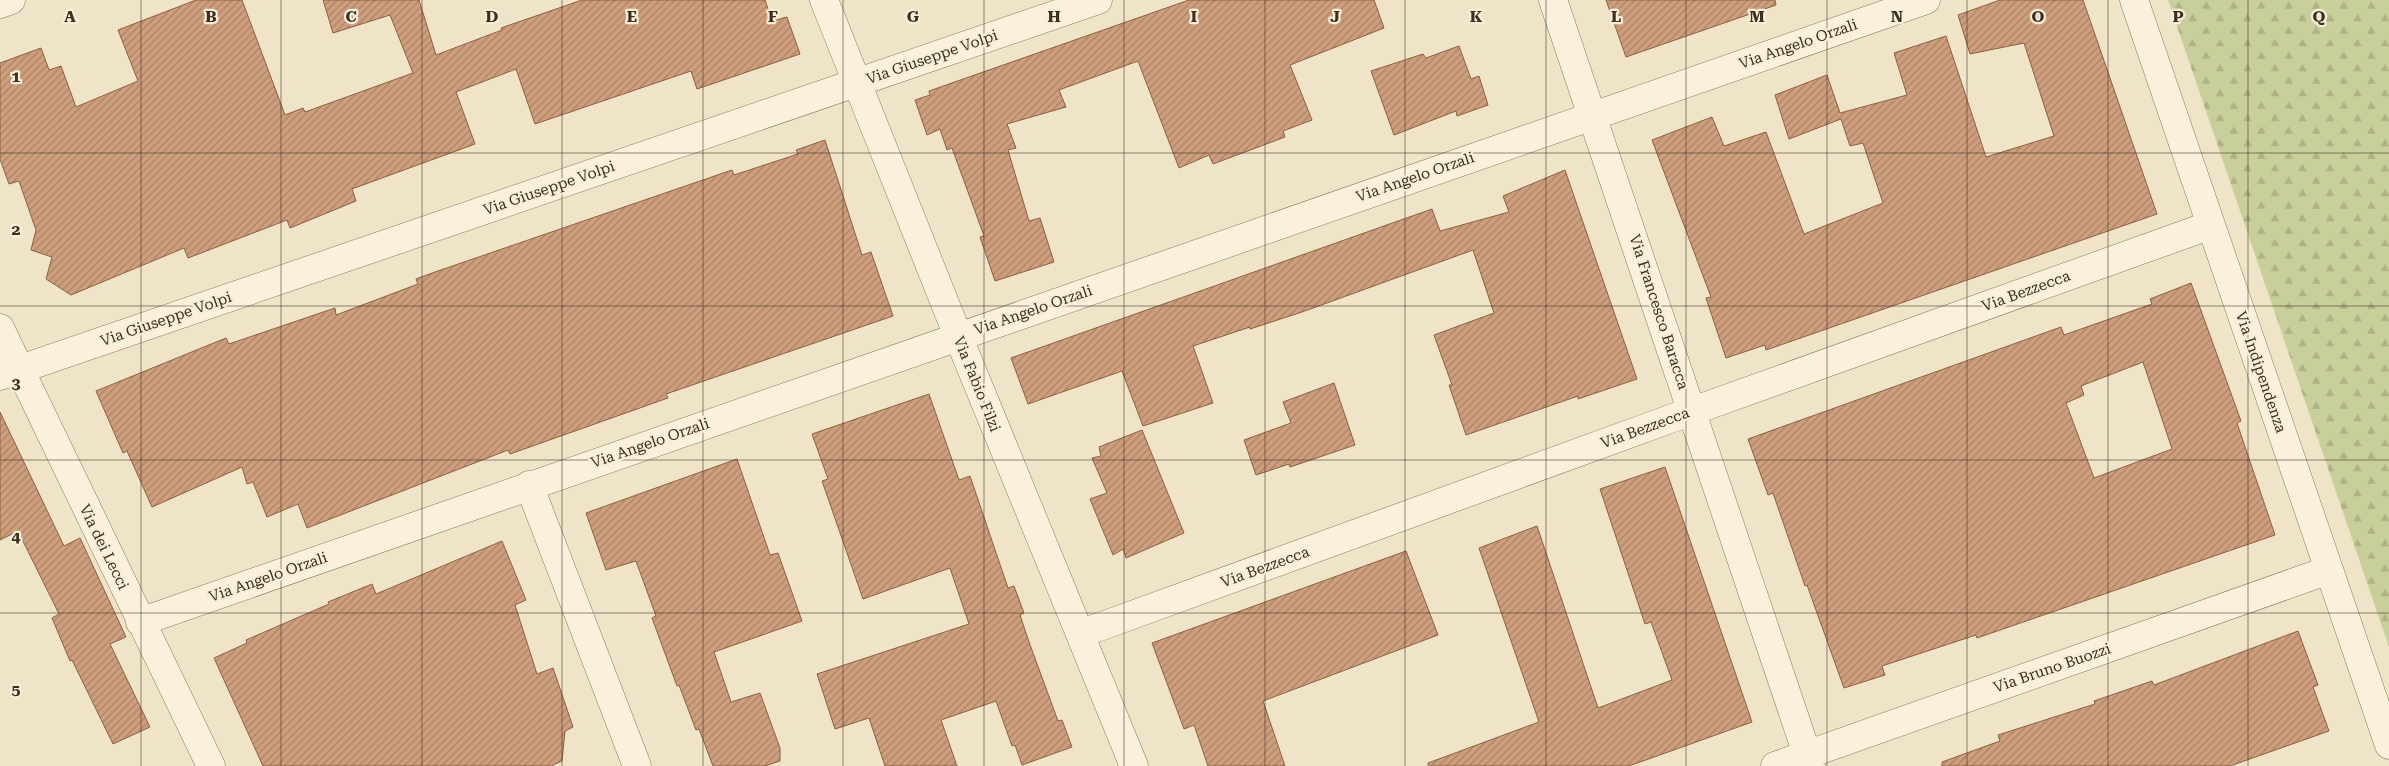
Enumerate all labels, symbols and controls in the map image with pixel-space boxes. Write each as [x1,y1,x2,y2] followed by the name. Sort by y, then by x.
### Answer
[64,7,76,26] text: A
[205,7,217,26] text: B
[345,7,357,26] text: C
[486,7,499,26] text: D
[627,7,637,26] text: E
[768,7,778,26] text: F
[907,7,920,26] text: G
[1047,7,1061,26] text: H
[1191,7,1197,26] text: I
[1330,7,1340,26] text: J
[1470,7,1483,26] text: K
[1611,7,1621,26] text: L
[1749,7,1765,26] text: M
[1891,7,1903,26] text: N
[2032,7,2045,26] text: O
[2172,7,2184,26] text: P
[2313,7,2326,26] text: Q
[1736,15,1860,73] street label: Via Angelo Orzali
[864,26,1000,88] street label: Via Giuseppe Volpi
[12,67,21,86] text: 1
[1353,148,1477,206] street label: Via Angelo Orzali
[481,157,617,219] street label: Via Giuseppe Volpi
[12,220,21,239] text: 2
[1625,232,1693,392] street label: Via Francesco Baracca
[1979,267,2073,315] street label: Via Bezzecca
[971,281,1095,339] street label: Via Angelo Orzali
[98,288,234,350] street label: Via Giuseppe Volpi
[2232,309,2290,435] street label: Via Indipendenza
[950,334,1004,435] street label: Via Fabio Filzi
[12,374,21,393] text: 3
[1598,404,1692,452] street label: Via Bezzecca
[588,414,712,472] street label: Via Angelo Orzali
[76,501,133,593] street label: Via dei Lecci
[12,527,21,546] text: 4
[1218,543,1312,591] street label: Via Bezzecca
[206,548,330,606] street label: Via Angelo Orzali
[1991,639,2113,697] street label: Via Bruno Buozzi
[12,680,21,699] text: 5

